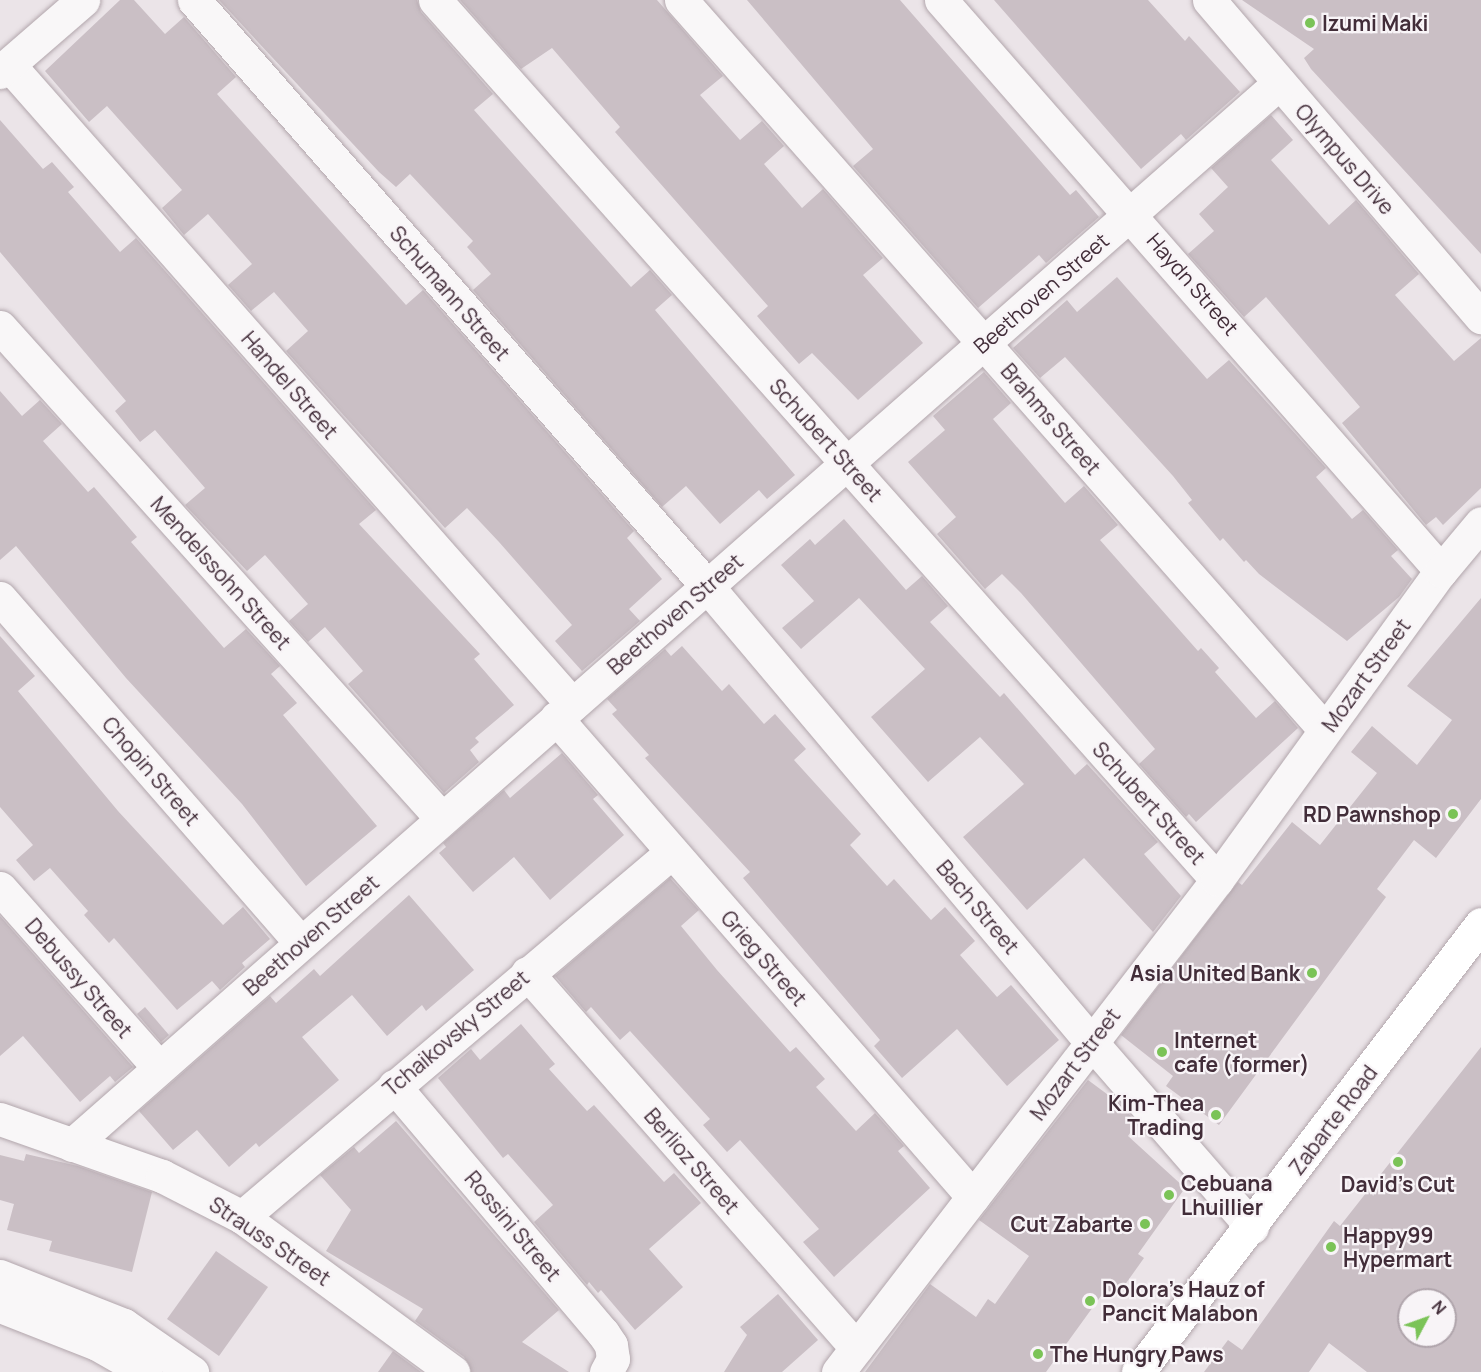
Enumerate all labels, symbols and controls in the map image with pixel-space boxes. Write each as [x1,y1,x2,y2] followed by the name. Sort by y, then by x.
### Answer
[1322,10,1428,36] place label: Izumi Maki
[1303,16,1317,30] marker: Izumi Maki
[1290,99,1400,219] street label: Olympus Drive
[385,221,515,365] street label: Schumann Street
[968,227,1114,359] street label: Beethoven Street
[1142,228,1244,340] street label: Haydn Street
[237,326,343,444] street label: Handel Street
[996,358,1106,480] street label: Brahms Street
[764,374,888,506] street label: Schubert Street
[146,491,296,655] street label: Mendelssohn Street
[602,548,748,680] street label: Beethoven Street
[1317,614,1415,736] street label: Mozart Street
[97,712,205,830] street label: Chopin Street
[1087,737,1211,869] street label: Schubert Street
[1303,801,1441,827] place label: RD Pawnshop
[1446,807,1460,821] marker: RD Pawnshop
[932,855,1024,959] street label: Bach Street
[238,869,384,1001] street label: Beethoven Street
[716,905,812,1011] street label: Grieg Street
[20,913,138,1043] street label: Debussy Street
[1130,960,1300,986] place label: Asia United Bank
[378,965,534,1101] street label: Tchaikovsky Street
[1305,966,1319,980] marker: Asia United Bank
[1025,1003,1125,1125] street label: Mozart Street
[1174,1027,1310,1077] place label: Internet cafe (former)
[1155,1045,1169,1059] marker: Internet cafe (former)
[1284,1060,1382,1180] street label: Zabarte Road
[1108,1090,1204,1140] place label: Kim-Thea Trading
[639,1103,745,1219] street label: Berlioz Street
[1209,1108,1223,1122] marker: Kim-Thea Trading
[1391,1155,1405,1169] marker: David's Cut
[460,1166,566,1286] street label: Rossini Street
[1181,1170,1273,1220] place label: Cebuana Lhuillier
[1341,1171,1455,1197] place label: David's Cut
[1162,1188,1176,1202] marker: Cebuana Lhuillier
[205,1191,335,1291] street label: Strauss Street
[1010,1211,1133,1237] place label: Cut Zabarte
[1138,1217,1152,1231] marker: Cut Zabarte
[1343,1222,1452,1272] place label: Happy99 Hypermart
[1324,1240,1338,1254] marker: Happy99 Hypermart
[1102,1276,1264,1326] place label: Dolora's Hauz of Pancit Malabon
[1397,1288,1457,1348] north arrow
[1083,1294,1097,1308] marker: Dolora's Hauz of Pancit Malabon
[1427,1296,1451,1319] text: N
[1050,1341,1224,1367] place label: The Hungry Paws
[1031,1347,1045,1361] marker: The Hungry Paws

